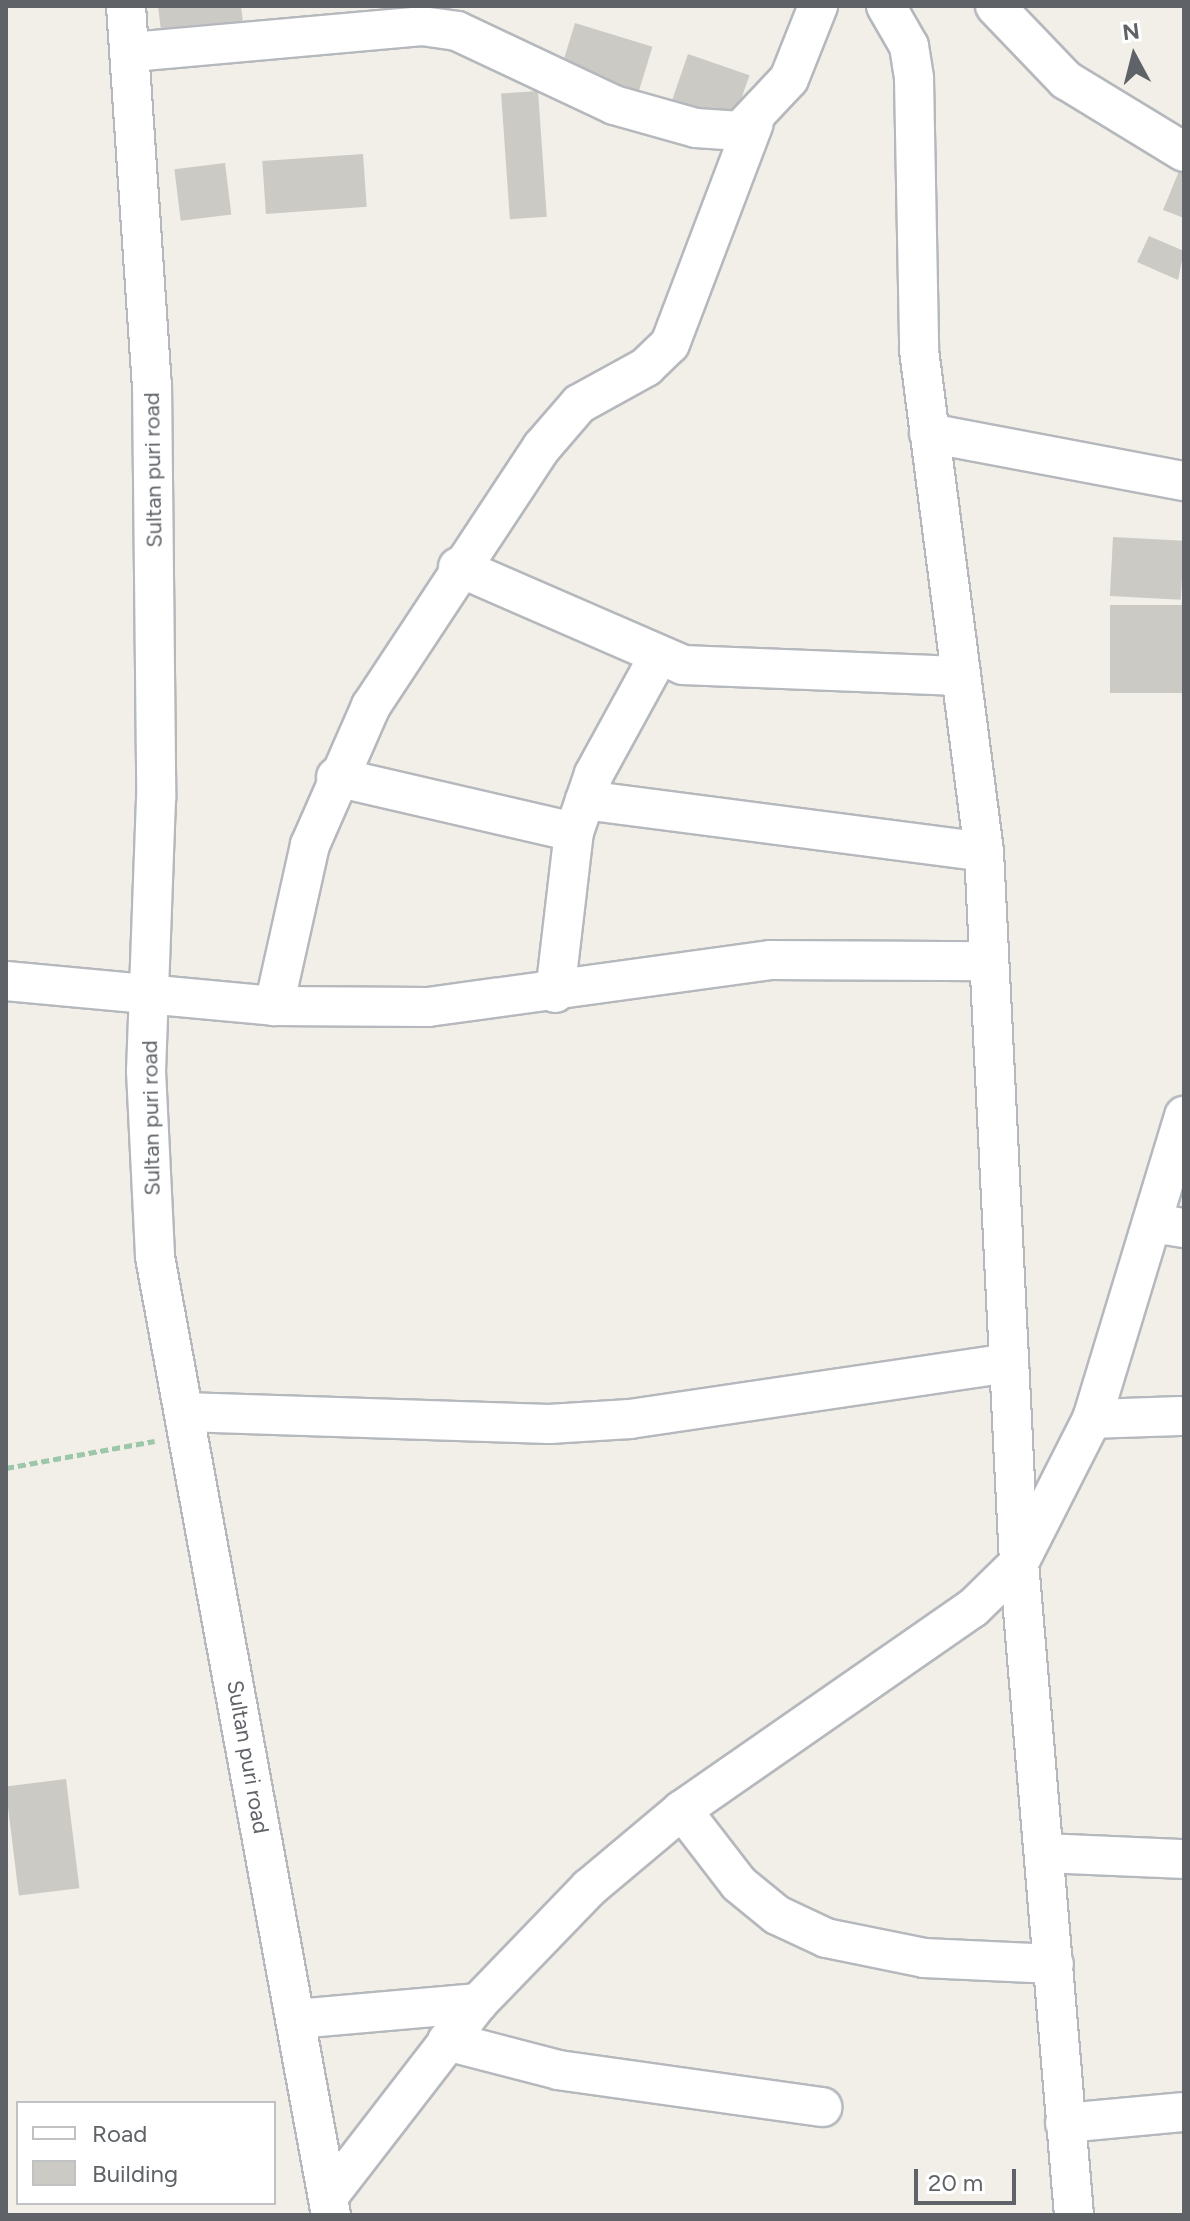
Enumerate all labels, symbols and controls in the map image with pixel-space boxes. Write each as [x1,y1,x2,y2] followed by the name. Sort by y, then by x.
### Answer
[1094,16,1174,96] north arrow
[1121,17,1141,46] text: N
[138,392,168,548] street label: Sultan puri road
[136,1040,166,1196] street label: Sultan puri road
[222,1678,274,1836] street label: Sultan puri road
[16,2101,276,2205] legend
[92,2119,147,2148] text: Road
[918,2153,1020,2203] scale bar
[92,2159,178,2188] text: Building
[928,2168,983,2197] text: 20 m

